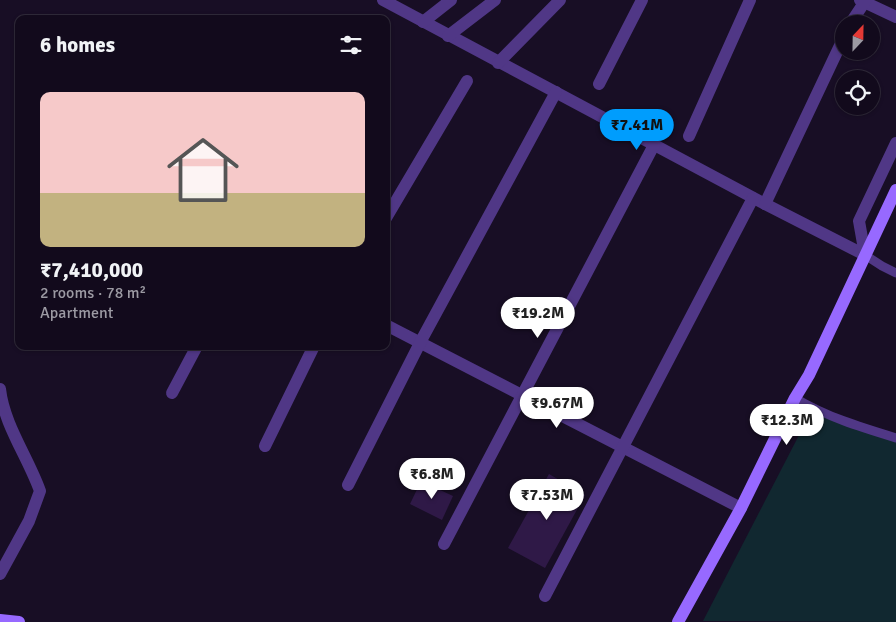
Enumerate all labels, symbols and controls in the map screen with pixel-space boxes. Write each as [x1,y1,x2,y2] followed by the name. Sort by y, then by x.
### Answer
[835,15,880,60] north arrow
[835,15,880,115] map controls
[337,31,365,59] icon: filters
[40,32,115,58] text: 6 homes
[835,70,880,115] button: locate
[596,108,678,151] pin: ₹7.41M
[611,115,663,135] text: ₹7.41M
[158,125,248,215] icon: home
[40,257,143,283] text: ₹7,410,000
[40,283,146,303] text: 2 rooms · 78 m²
[497,296,579,339] pin: ₹19.2M
[40,303,113,323] text: Apartment
[512,303,564,323] text: ₹19.2M
[516,386,598,429] pin: ₹9.67M
[531,393,583,413] text: ₹9.67M
[746,404,828,446] pin: ₹12.3M
[761,410,813,430] text: ₹12.3M
[397,458,467,500] pin: ₹6.8M
[410,464,454,484] text: ₹6.8M
[506,478,588,521] pin: ₹7.53M
[521,485,573,505] text: ₹7.53M

